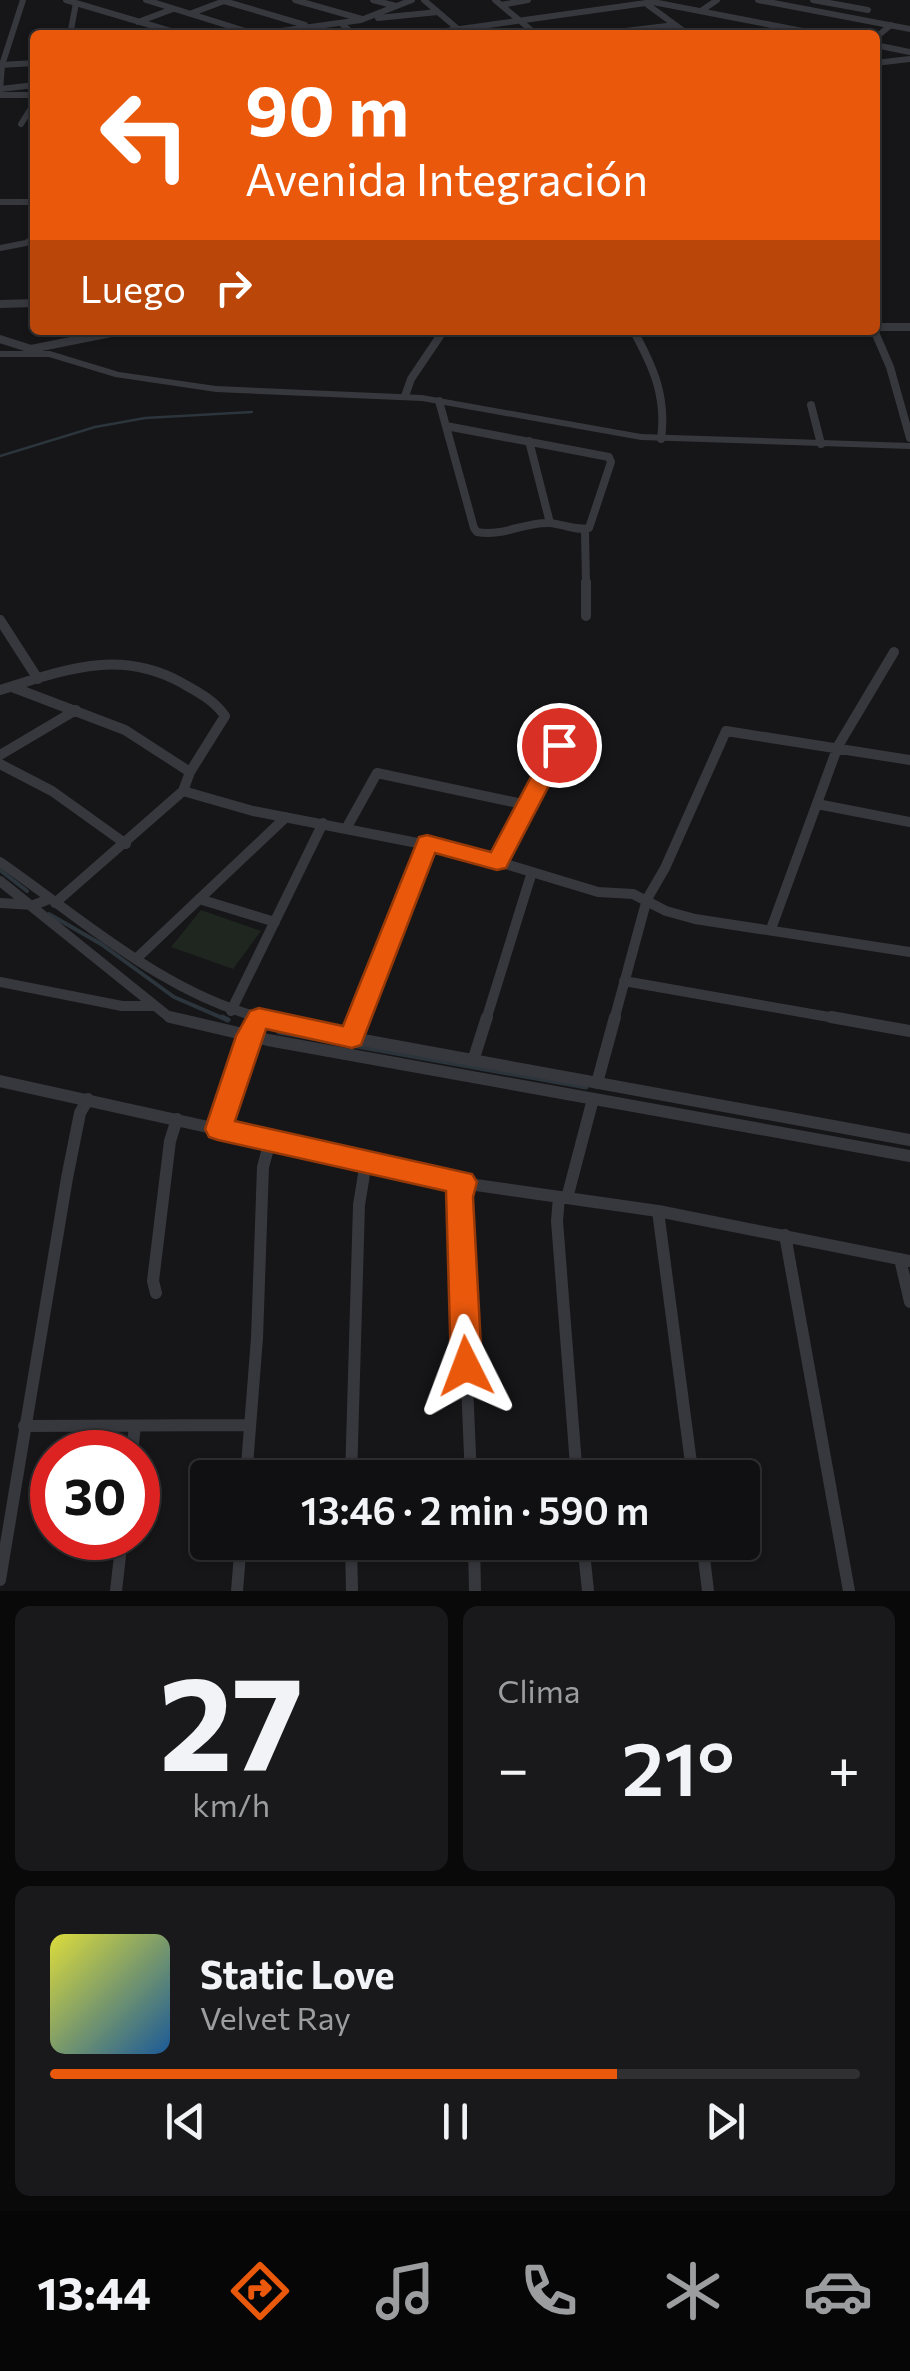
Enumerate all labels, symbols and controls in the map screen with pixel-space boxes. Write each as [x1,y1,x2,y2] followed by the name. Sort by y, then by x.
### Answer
[245,65,409,150] text: 90 m
[80,70,210,200] icon: left
[245,150,648,205] text: Avenida Integración
[206,260,261,315] icon: right
[80,264,186,311] text: Luego
[517,703,602,788] pin
[532,718,587,773] icon: arrive
[414,1314,518,1418] position arrow
[30,1430,160,1560] speed limit sign: 30
[301,1486,649,1533] text: 13:46 · 2 min · 590 m
[159,1639,304,1798] text: 27
[498,1670,580,1710] text: Clima
[622,1720,735,1811] text: 21°
[498,1733,529,1800] text: −
[828,1733,860,1800] text: +
[192,1784,270,1824] text: km/h
[200,1950,395,1997] text: Static Love
[200,1997,351,2037] text: Velvet Ray
[158,2094,213,2149] icon: previous
[428,2094,483,2149] icon: pause
[698,2094,753,2149] icon: next
[225,2256,295,2326] icon: directions
[370,2256,440,2326] icon: music
[514,2256,584,2326] icon: phone
[658,2256,728,2326] icon: climate
[803,2256,873,2326] icon: car
[37,2264,151,2319] text: 13:44

